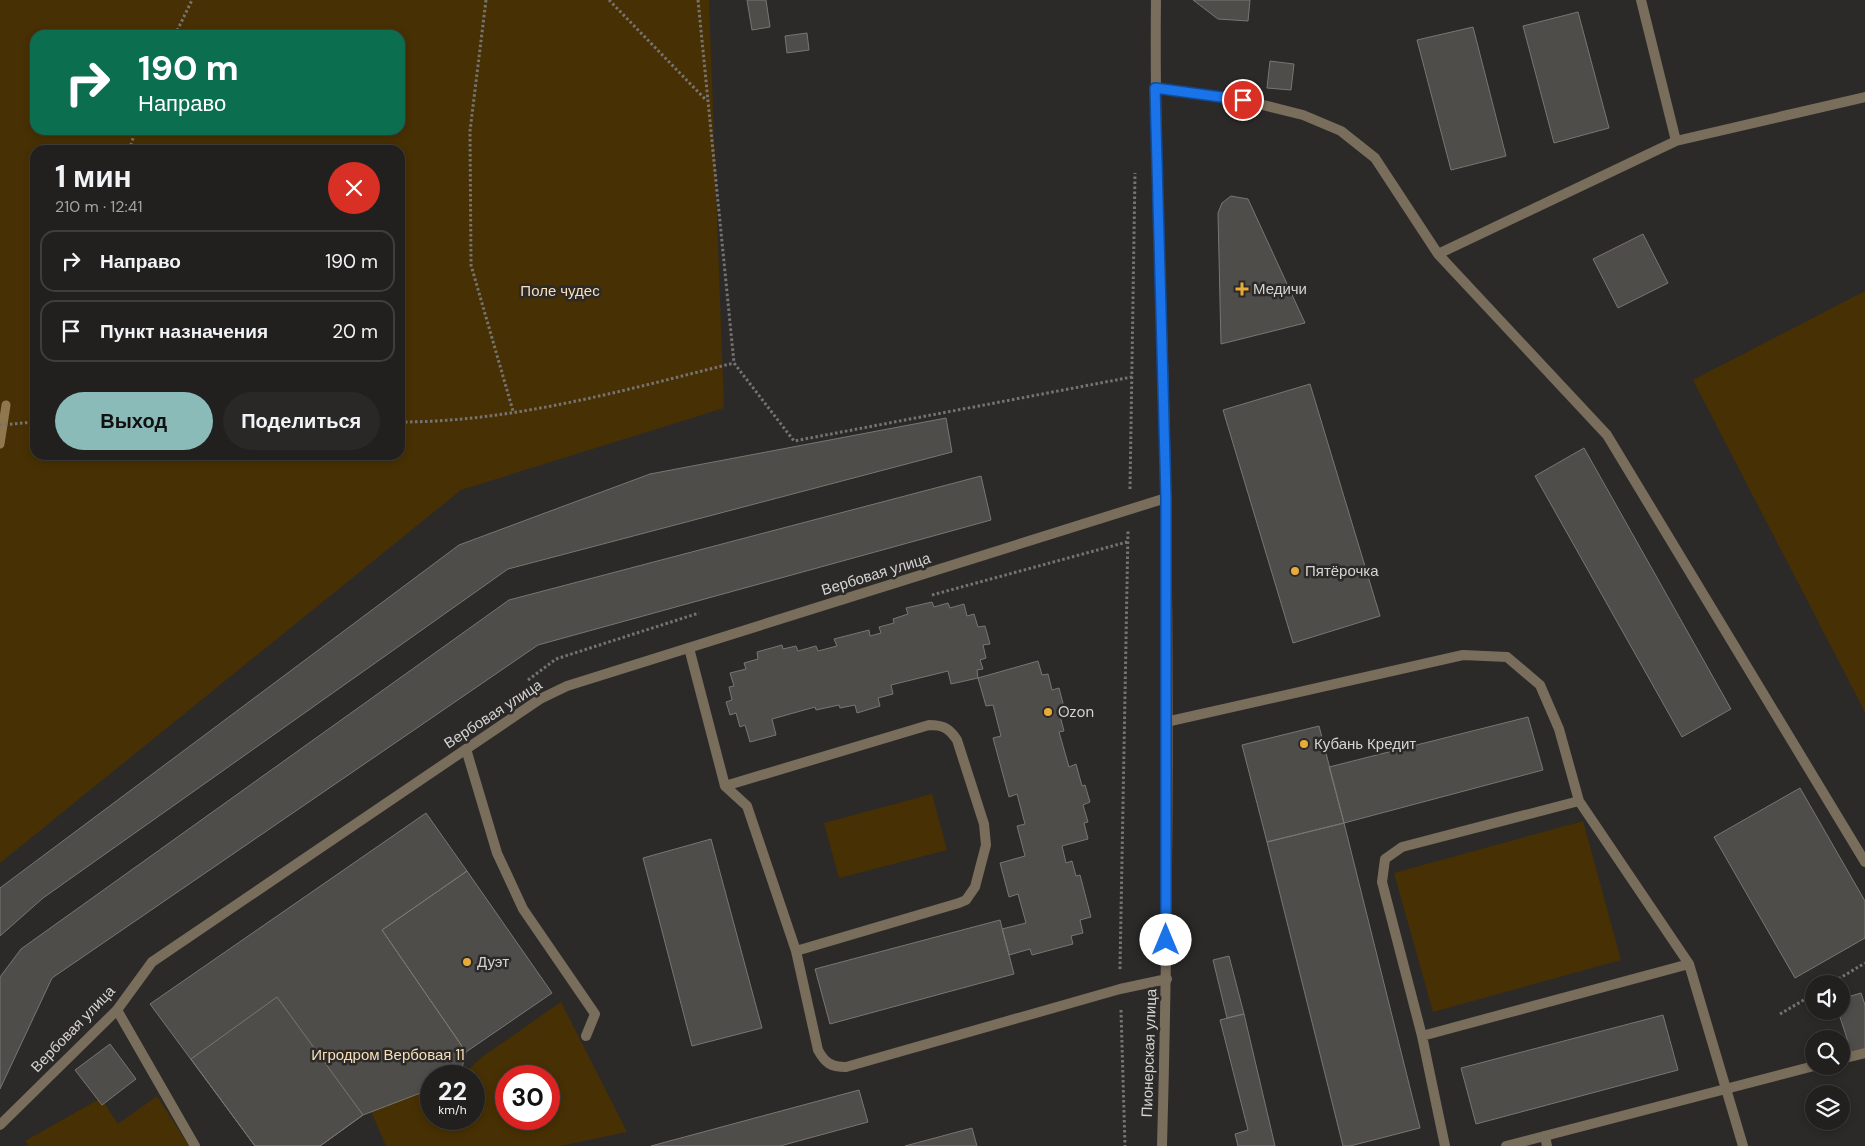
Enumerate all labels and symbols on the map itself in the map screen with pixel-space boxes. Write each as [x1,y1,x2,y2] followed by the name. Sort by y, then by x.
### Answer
[1222,79,1264,121] pin
[1253,279,1307,299] place label: Медичи
[520,281,600,301] park label: Поле чудес
[1235,282,1249,296] marker: Медичи
[819,548,934,600] street label: Вербовая улица
[1305,561,1379,581] place label: Пятёрочка
[1289,565,1301,577] marker: Пятёрочка
[440,674,546,753] street label: Вербовая улица
[1058,702,1094,722] place label: Ozon
[1042,706,1054,718] marker: Ozon
[1314,734,1416,754] place label: Кубань Кредит
[1298,738,1310,750] marker: Кубань Кредит
[1139,913,1191,965] position arrow
[477,952,509,972] place label: Дуэт
[461,956,473,968] marker: Дуэт
[27,981,120,1077] street label: Вербовая улица
[1137,988,1161,1118] street label: Пионерская улица
[311,1045,465,1065] park label: Игродром Вербовая 11
[495,1065,560,1130] speed limit sign: 30

